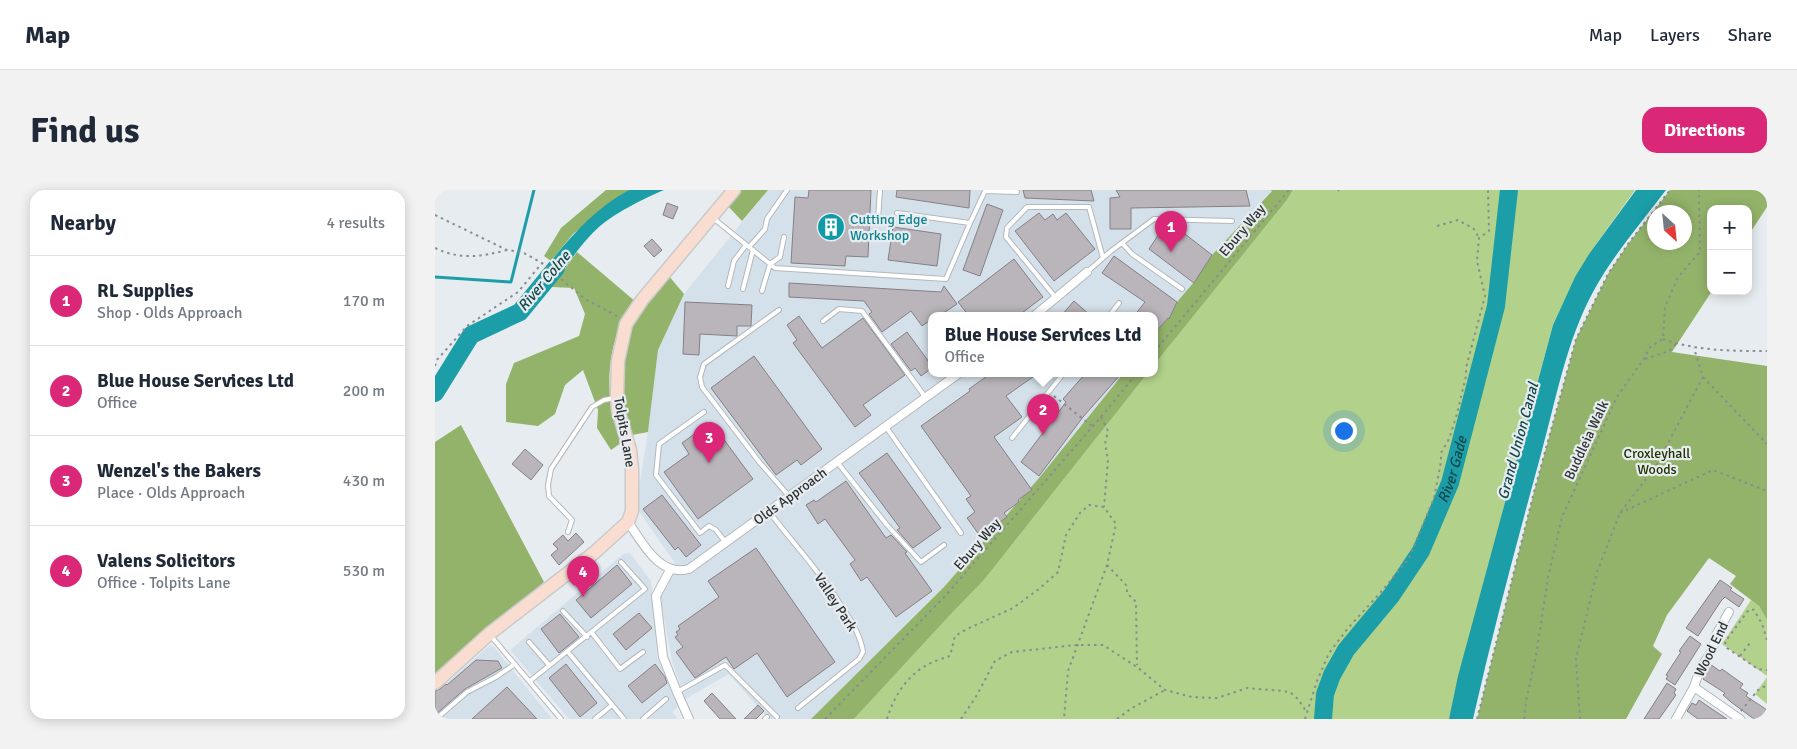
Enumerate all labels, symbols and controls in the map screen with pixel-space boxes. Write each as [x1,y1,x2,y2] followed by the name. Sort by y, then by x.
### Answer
[25,20,70,50] text: Map
[1589,24,1622,46] text: Map
[1650,24,1700,46] text: Layers
[1728,24,1772,46] text: Share
[1642,107,1767,153] button: Directions
[30,109,140,152] text: Find us
[1216,200,1269,260] street label: Ebury Way
[1647,205,1692,250] north arrow
[1707,205,1752,295] map controls
[1707,205,1752,250] button: +
[50,210,116,236] text: Nearby
[850,211,927,244] place label: Cutting Edge Workshop
[1155,211,1187,252] pin: 1
[816,212,846,242] building icon: Cutting Edge Workshop
[326,213,385,233] text: 4 results
[514,246,575,315] water label: River Colne
[1707,250,1752,295] button: −
[97,279,193,303] text: RL Supplies
[62,291,70,311] text: 1
[343,291,385,311] text: 170 m
[97,303,242,323] text: Shop · Olds Approach
[928,312,1158,377] popup
[944,323,1142,347] text: Blue House Services Ltd
[944,347,985,367] text: Office
[97,369,294,393] text: Blue House Services Ltd
[1494,379,1543,501] water label: Grand Union Canal
[62,381,70,401] text: 2
[343,381,385,401] text: 200 m
[97,393,137,413] text: Office
[1027,394,1059,435] pin: 2
[610,396,639,469] street label: Tolpits Lane
[1561,398,1612,483] street label: Buddleia Walk
[1331,418,1357,444] your location
[693,422,725,463] pin: 3
[1434,433,1471,505] water label: River Gade
[1624,445,1690,478] park label: Croxleyhall Woods
[97,459,261,483] text: Wenzel's the Bakers
[750,464,830,529] street label: Olds Approach
[62,471,70,491] text: 3
[343,471,385,491] text: 430 m
[97,483,245,503] text: Place · Olds Approach
[950,515,1005,574] street label: Ebury Way
[97,549,235,573] text: Valens Solicitors
[567,556,599,597] pin: 4
[62,561,70,581] text: 4
[343,561,385,581] text: 530 m
[811,570,861,635] street label: Valley Park
[97,573,231,593] text: Office · Tolpits Lane
[1691,619,1732,680] street label: Wood End

